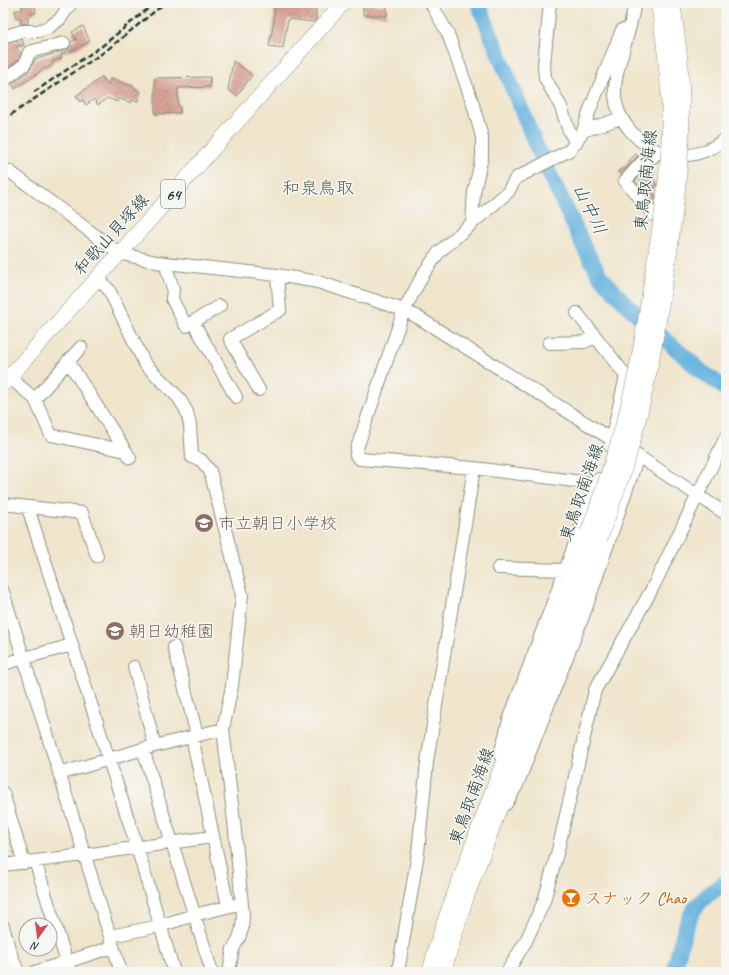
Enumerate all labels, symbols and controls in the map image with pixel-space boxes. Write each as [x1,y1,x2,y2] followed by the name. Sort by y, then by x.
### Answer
[630,128,661,232] street label: 東鳥取南海線
[282,177,354,199] district label: 和泉鳥取
[161,180,185,208] road number: 64
[568,180,612,238] water label: 山中川
[69,189,153,279] street label: 和歌山貝塚線
[555,441,608,544] street label: 東鳥取南海線
[193,512,215,534] school or university icon: 市立朝日小学校
[218,513,337,534] place label: 市立朝日小学校
[104,620,126,642] school or university icon: 朝日幼稚園
[129,621,214,642] place label: 朝日幼稚園
[444,745,499,848] street label: 東鳥取南海線
[560,887,582,909] bar icon: スナック Chao
[585,888,688,909] place label: スナック Chao
[18,917,58,957] north arrow
[28,939,41,954] text: N

